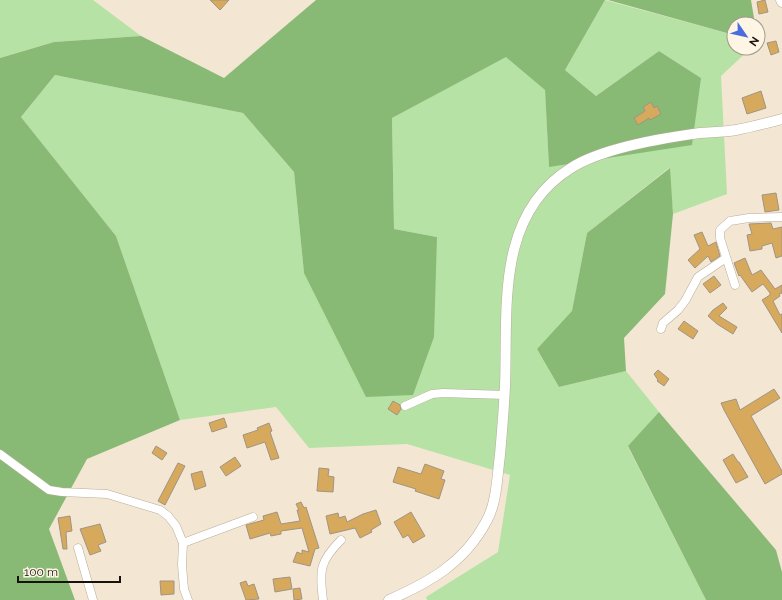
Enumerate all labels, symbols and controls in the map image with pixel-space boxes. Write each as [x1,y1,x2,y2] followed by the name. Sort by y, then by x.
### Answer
[726,16,766,56] north arrow
[746,34,762,48] text: N
[18,558,120,584] scale bar
[24,565,58,579] text: 100 m

